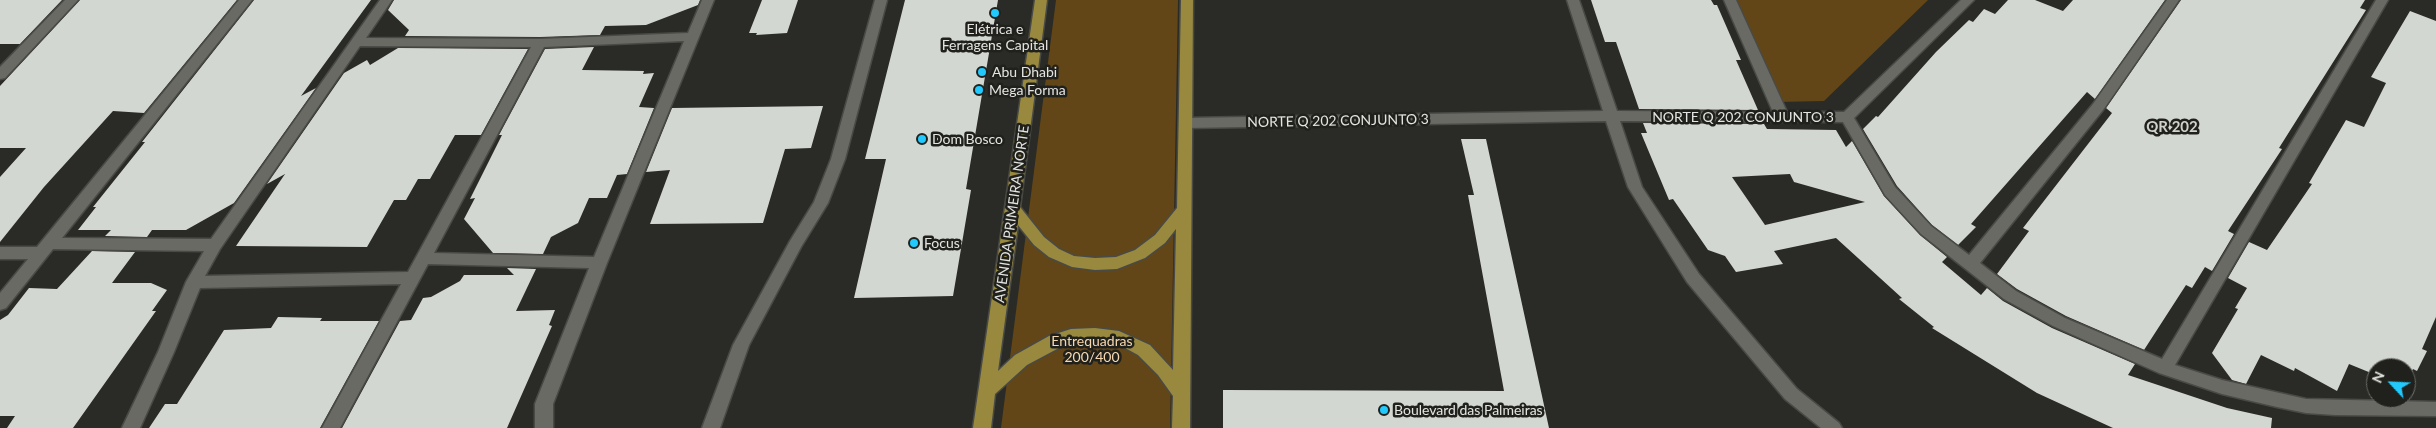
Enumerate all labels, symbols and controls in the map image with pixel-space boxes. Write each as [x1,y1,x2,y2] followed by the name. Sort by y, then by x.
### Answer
[989,7,1001,19] marker: Elétrica e Ferragens Capital
[942,21,1048,54] place label: Elétrica e Ferragens Capital
[992,64,1057,80] place label: Abu Dhabi
[976,66,988,78] marker: Abu Dhabi
[989,82,1066,98] place label: Mega Forma
[973,84,985,96] marker: Mega Forma
[1652,109,1834,125] street label: NORTE Q 202 CONJUNTO 3
[1247,111,1429,131] street label: NORTE Q 202 CONJUNTO 3
[2146,118,2198,136] district label: QR 202
[991,124,1033,304] street label: AVENIDA PRIMEIRA NORTE
[932,131,1003,147] place label: Dom Bosco
[916,133,928,145] marker: Dom Bosco
[924,235,960,251] place label: Focus
[908,237,920,249] marker: Focus
[1051,333,1133,366] park label: Entrequadras 200/400
[2366,358,2416,408] north arrow
[2368,368,2388,385] text: N
[1394,402,1543,418] place label: Boulevard das Palmeiras
[1378,404,1390,416] marker: Boulevard das Palmeiras

